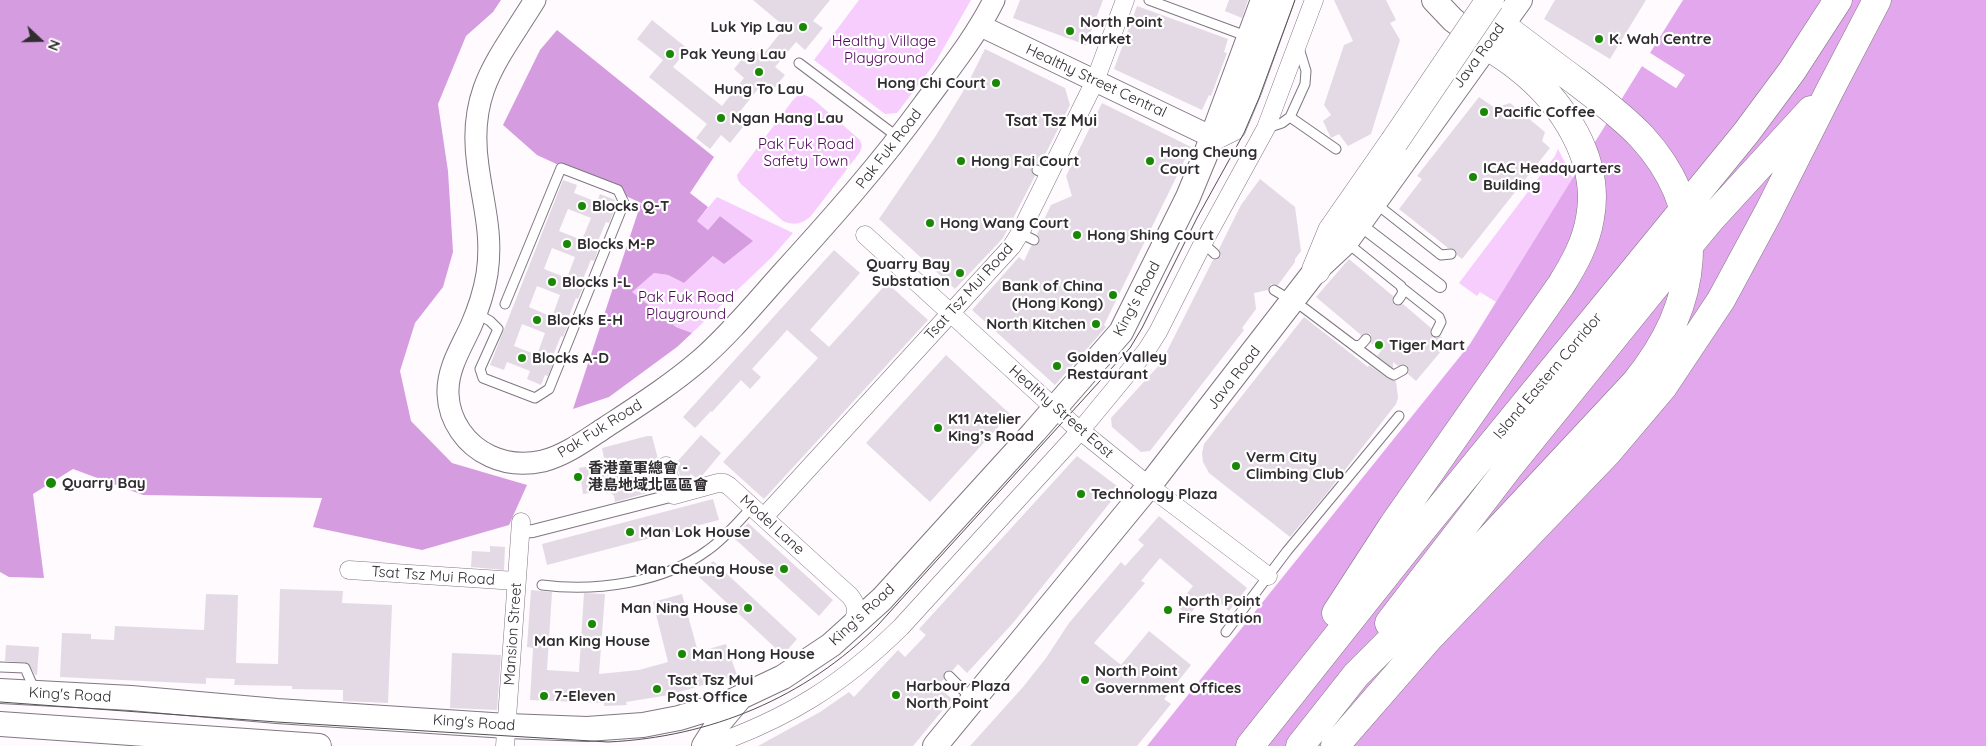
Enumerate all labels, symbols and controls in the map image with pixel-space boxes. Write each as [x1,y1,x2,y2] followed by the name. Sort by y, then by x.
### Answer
[1080,13,1163,48] place label: North Point Market
[15,15,65,65] north arrow
[710,18,793,36] place label: Luk Yip Lau
[1449,20,1509,92] street label: Java Road
[797,21,809,33] marker: Luk Yip Lau
[1064,25,1076,37] marker: North Point Market
[1609,30,1712,48] place label: K. Wah Centre
[832,32,936,67] park label: Healthy Village Playground
[1593,33,1605,45] marker: K. Wah Centre
[44,37,64,53] text: N
[1023,40,1169,122] street label: Healthy Street Central
[680,45,786,63] place label: Pak Yeung Lau
[664,48,676,60] marker: Pak Yeung Lau
[753,66,765,78] marker: Hung To Lau
[877,74,986,92] place label: Hong Chi Court
[990,77,1002,89] marker: Hong Chi Court
[714,80,804,98] place label: Hung To Lau
[1494,103,1595,121] place label: Pacific Coffee
[852,106,926,192] street label: Pak Fuk Road
[1478,106,1490,118] marker: Pacific Coffee
[731,109,843,127] place label: Ngan Hang Lau
[1005,111,1097,131] district label: Tsat Tsz Mui
[715,112,727,124] marker: Ngan Hang Lau
[758,135,854,170] park label: Pak Fuk Road Safety Town
[1160,143,1257,178] place label: Hong Cheung Court
[971,152,1079,170] place label: Hong Fai Court
[955,155,967,167] marker: Hong Fai Court
[1144,155,1156,167] marker: Hong Cheung Court
[1483,159,1621,194] place label: ICAC Headquarters Building
[1467,171,1479,183] marker: ICAC Headquarters Building
[592,197,669,215] place label: Blocks Q-T
[576,200,588,212] marker: Blocks Q-T
[940,214,1069,232] place label: Hong Wang Court
[924,217,936,229] marker: Hong Wang Court
[1087,226,1214,244] place label: Hong Shing Court
[1071,229,1083,241] marker: Hong Shing Court
[577,235,655,253] place label: Blocks M-P
[561,238,573,250] marker: Blocks M-P
[921,240,1017,344] street label: Tsat Tsz Mui Road
[866,255,950,290] place label: Quarry Bay Substation
[1110,258,1164,340] street label: King's Road
[954,267,966,279] marker: Quarry Bay Substation
[562,273,631,291] place label: Blocks I-L
[546,276,558,288] marker: Blocks I-L
[1002,277,1103,312] place label: Bank of China (Hong Kong)
[638,288,734,323] park label: Pak Fuk Road Playground
[1107,289,1119,301] marker: Bank of China (Hong Kong)
[1490,309,1606,443] street label: Island Eastern Corridor
[547,311,623,329] place label: Blocks E-H
[531,314,543,326] marker: Blocks E-H
[986,315,1086,333] place label: North Kitchen
[1090,318,1102,330] marker: North Kitchen
[1389,336,1465,354] place label: Tiger Mart
[1373,339,1385,351] marker: Tiger Mart
[1204,343,1264,413] street label: Java Road
[1067,348,1167,383] place label: Golden Valley Restaurant
[532,349,609,367] place label: Blocks A-D
[516,352,528,364] marker: Blocks A-D
[1051,360,1063,372] marker: Golden Valley Restaurant
[1005,362,1117,462] street label: Healthy Street East
[554,396,646,462] street label: Pak Fuk Road
[948,410,1034,445] place label: K11 Atelier King’s Road
[932,422,944,434] marker: K11 Atelier King’s Road
[1246,448,1344,483] place label: Verm City Climbing Club
[588,459,708,494] place label: 香港童軍總會 - 港島地域北區區會
[1230,460,1242,472] marker: Verm City Climbing Club
[572,471,584,483] marker: 香港童軍總會 - 港島地域北區區會
[62,474,146,492] place label: Quarry Bay
[44,476,58,490] marker: Quarry Bay
[1091,485,1217,503] place label: Technology Plaza
[1075,488,1087,500] marker: Technology Plaza
[736,491,808,559] street label: Model Lane
[640,523,750,541] place label: Man Lok House
[624,526,636,538] marker: Man Lok House
[636,560,774,578] place label: Man Cheung House
[371,563,495,589] street label: Tsat Tsz Mui Road
[778,563,790,575] marker: Man Cheung House
[826,580,898,650] street label: King's Road
[500,582,526,686] street label: Mansion Street
[1178,592,1262,627] place label: North Point Fire Station
[621,599,738,617] place label: Man Ning House
[742,602,754,614] marker: Man Ning House
[1162,604,1174,616] marker: North Point Fire Station
[586,618,598,630] marker: Man King House
[534,632,650,650] place label: Man King House
[692,645,815,663] place label: Man Hong House
[676,648,688,660] marker: Man Hong House
[1095,662,1241,697] place label: North Point Government Offices
[667,671,753,706] place label: Tsat Tsz Mui Post Office
[1079,674,1091,686] marker: North Point Government Offices
[906,677,1010,712] place label: Harbour Plaza North Point
[651,683,663,695] marker: Tsat Tsz Mui Post Office
[28,684,112,706] street label: King's Road
[554,687,616,705] place label: 7-Eleven
[890,689,902,701] marker: Harbour Plaza North Point
[538,690,550,702] marker: 7-Eleven
[432,711,516,735] street label: King's Road

